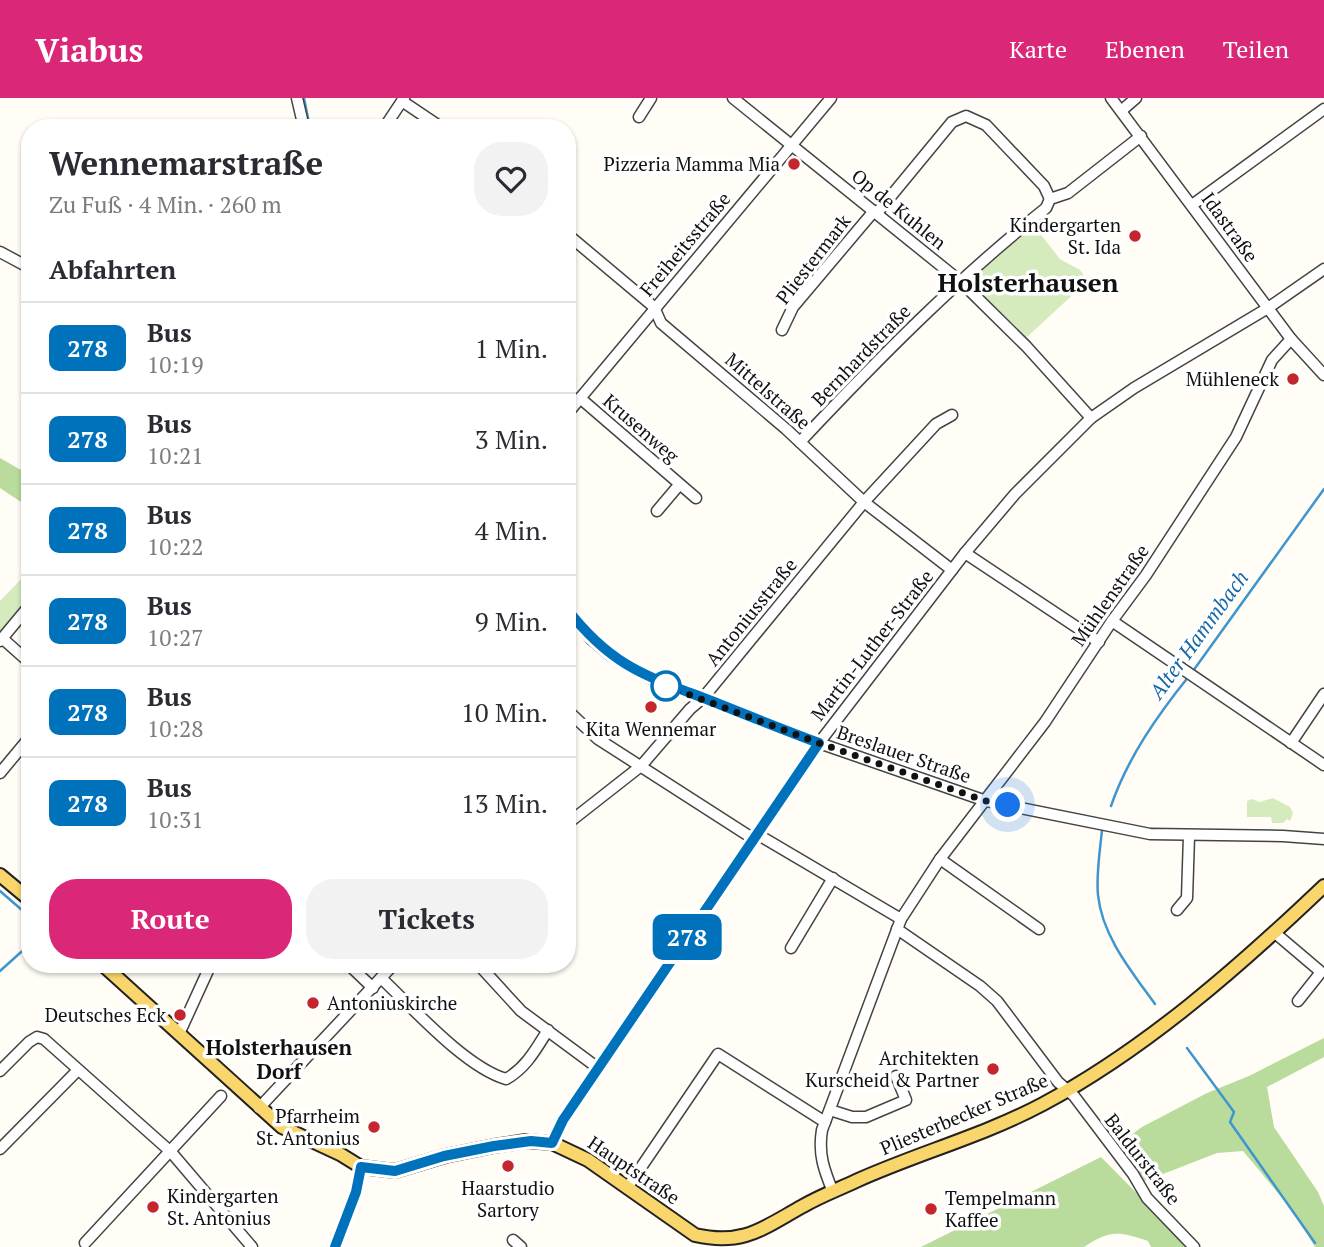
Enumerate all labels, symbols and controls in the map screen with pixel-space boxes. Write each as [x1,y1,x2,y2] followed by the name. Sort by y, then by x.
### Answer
[35,28,143,71] text: Viabus
[1009,33,1067,65] text: Karte
[1105,33,1185,65] text: Ebenen
[1223,33,1289,65] text: Teilen
[49,141,323,184] text: Wennemarstraße
[474,142,548,216] button: heart
[603,151,780,176] place label: Pizzeria Mamma Mia
[786,156,802,172] marker: Pizzeria Mamma Mia
[847,163,952,255] street label: Op de Kuhlen
[634,186,735,301] street label: Freiheitsstraße
[1197,187,1264,267] street label: Idastraße
[49,189,282,220] text: Zu Fuß · 4 Min. · 260 m
[770,208,856,309] street label: Pliestermark
[1010,212,1121,259] place label: Kindergarten St. Ida
[1127,228,1143,244] marker: Kindergarten St. Ida
[49,252,176,286] text: Abfahrten
[937,265,1119,299] district label: Holsterhausen
[806,298,916,411] street label: Bernhardstraße
[147,315,192,349] text: Bus
[475,331,548,365] text: 1 Min.
[67,332,108,364] text: 278
[720,347,816,435] street label: Mittelstraße
[147,349,204,380] text: 10:19
[1186,366,1279,391] place label: Mühleneck
[1285,371,1301,387] marker: Mühleneck
[598,388,685,468] street label: Krusenweg
[147,406,192,440] text: Bus
[475,422,548,456] text: 3 Min.
[67,423,108,455] text: 278
[147,440,204,471] text: 10:21
[147,497,192,531] text: Bus
[475,513,548,547] text: 4 Min.
[67,514,108,546] text: 278
[147,531,204,562] text: 10:22
[1065,539,1154,651] street label: Mühlenstraße
[699,553,802,671] street label: Antoniusstraße
[805,564,938,725] street label: Martin-Luther-Straße
[1141,565,1254,706] water label: Alter Hammbach
[147,588,192,622] text: Bus
[475,604,548,638] text: 9 Min.
[67,605,108,637] text: 278
[147,622,204,653] text: 10:27
[651,671,681,701] unlabelled marker
[147,679,192,713] text: Bus
[461,695,548,729] text: 10 Min.
[67,696,108,728] text: 278
[643,699,659,715] marker: Kita Wennemar
[147,713,204,744] text: 10:28
[586,716,717,741] place label: Kita Wennemar
[834,719,975,788] street label: Breslauer Straße
[147,770,192,804] text: Bus
[461,786,548,820] text: 13 Min.
[67,787,108,819] text: 278
[990,787,1025,822] your location
[147,804,204,835] text: 10:31
[49,879,292,959] button: Route
[306,879,548,959] button: Tickets
[647,914,727,960] line badge: 278
[667,921,707,953] text: 278
[327,990,457,1015] place label: Antoniuskirche
[305,995,321,1011] marker: Antoniuskirche
[45,1002,166,1027] place label: Deutsches Eck
[172,1007,188,1023] marker: Deutsches Eck
[206,1033,353,1085] district label: Holsterhausen Dorf
[805,1045,980,1092] place label: Architekten Kurscheid & Partner
[985,1061,1001,1077] marker: Architekten Kurscheid & Partner
[876,1067,1052,1160] street label: Pliesterbecker Straße
[256,1103,361,1150] place label: Pfarrheim St. Antonius
[1100,1108,1187,1210] street label: Baldurstraße
[366,1119,382,1135] marker: Pfarrheim St. Antonius
[583,1130,685,1210] street label: Hauptstraße
[500,1158,516,1174] marker: Haarstudio Sartory
[461,1175,555,1222] place label: Haarstudio Sartory
[167,1183,278,1230] place label: Kindergarten St. Antonius
[945,1185,1056,1232] place label: Tempelmann Kaffee
[145,1199,161,1215] marker: Kindergarten St. Antonius
[923,1201,939,1217] marker: Tempelmann Kaffee

